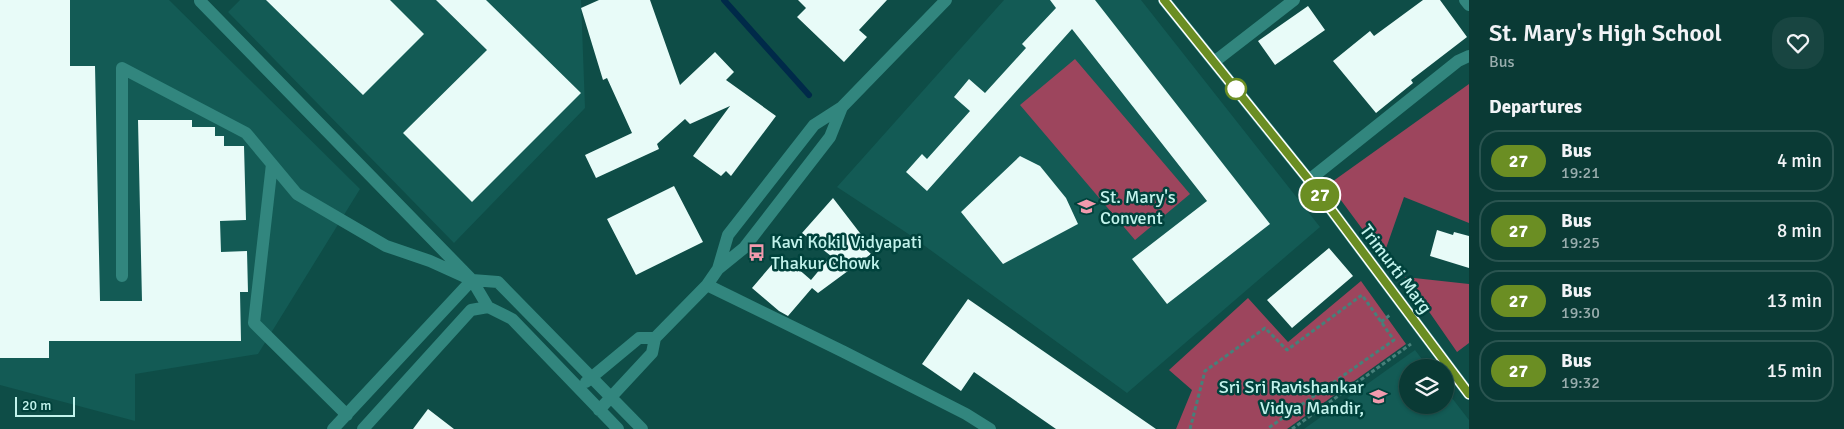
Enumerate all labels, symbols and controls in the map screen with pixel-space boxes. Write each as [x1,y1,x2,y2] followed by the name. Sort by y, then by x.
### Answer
[1772,17,1824,69] button: heart
[1489,18,1722,48] text: St. Mary's High School
[1489,52,1514,72] text: Bus
[1225,78,1247,100] unlabelled marker
[1489,95,1582,119] text: Departures
[1561,139,1592,163] text: Bus
[1777,149,1822,173] text: 4 min
[1509,150,1528,172] text: 27
[1561,163,1600,183] text: 19:21
[1298,179,1342,211] line badge: 27
[1310,184,1330,206] text: 27
[1100,186,1176,229] place label: St. Mary's Convent
[1076,197,1096,217] school or university icon: St. Mary's Convent
[1561,209,1592,233] text: Bus
[1777,219,1822,243] text: 8 min
[1355,220,1437,318] street label: Trimurti Marg
[1509,220,1528,242] text: 27
[771,231,922,274] place label: Kavi Kokil Vidyapati Thakur Chowk
[1561,233,1600,253] text: 19:25
[747,242,767,262] bus stop icon: Kavi Kokil Vidyapati Thakur Chowk
[1561,279,1592,303] text: Bus
[1767,289,1822,313] text: 13 min
[1509,290,1528,312] text: 27
[1561,303,1600,323] text: 19:30
[1561,349,1592,373] text: Bus
[1399,359,1454,414] map controls
[1399,359,1454,414] button: layers
[1767,359,1822,383] text: 15 min
[1509,360,1528,382] text: 27
[1561,373,1600,393] text: 19:32
[1219,376,1364,419] place label: Sri Sri Ravishankar Vidya Mandir,
[1368,387,1388,407] school or university icon: Sri Sri Ravishankar Vidya Mandir,
[15,394,75,417] scale bar
[22,397,51,414] text: 20 m

